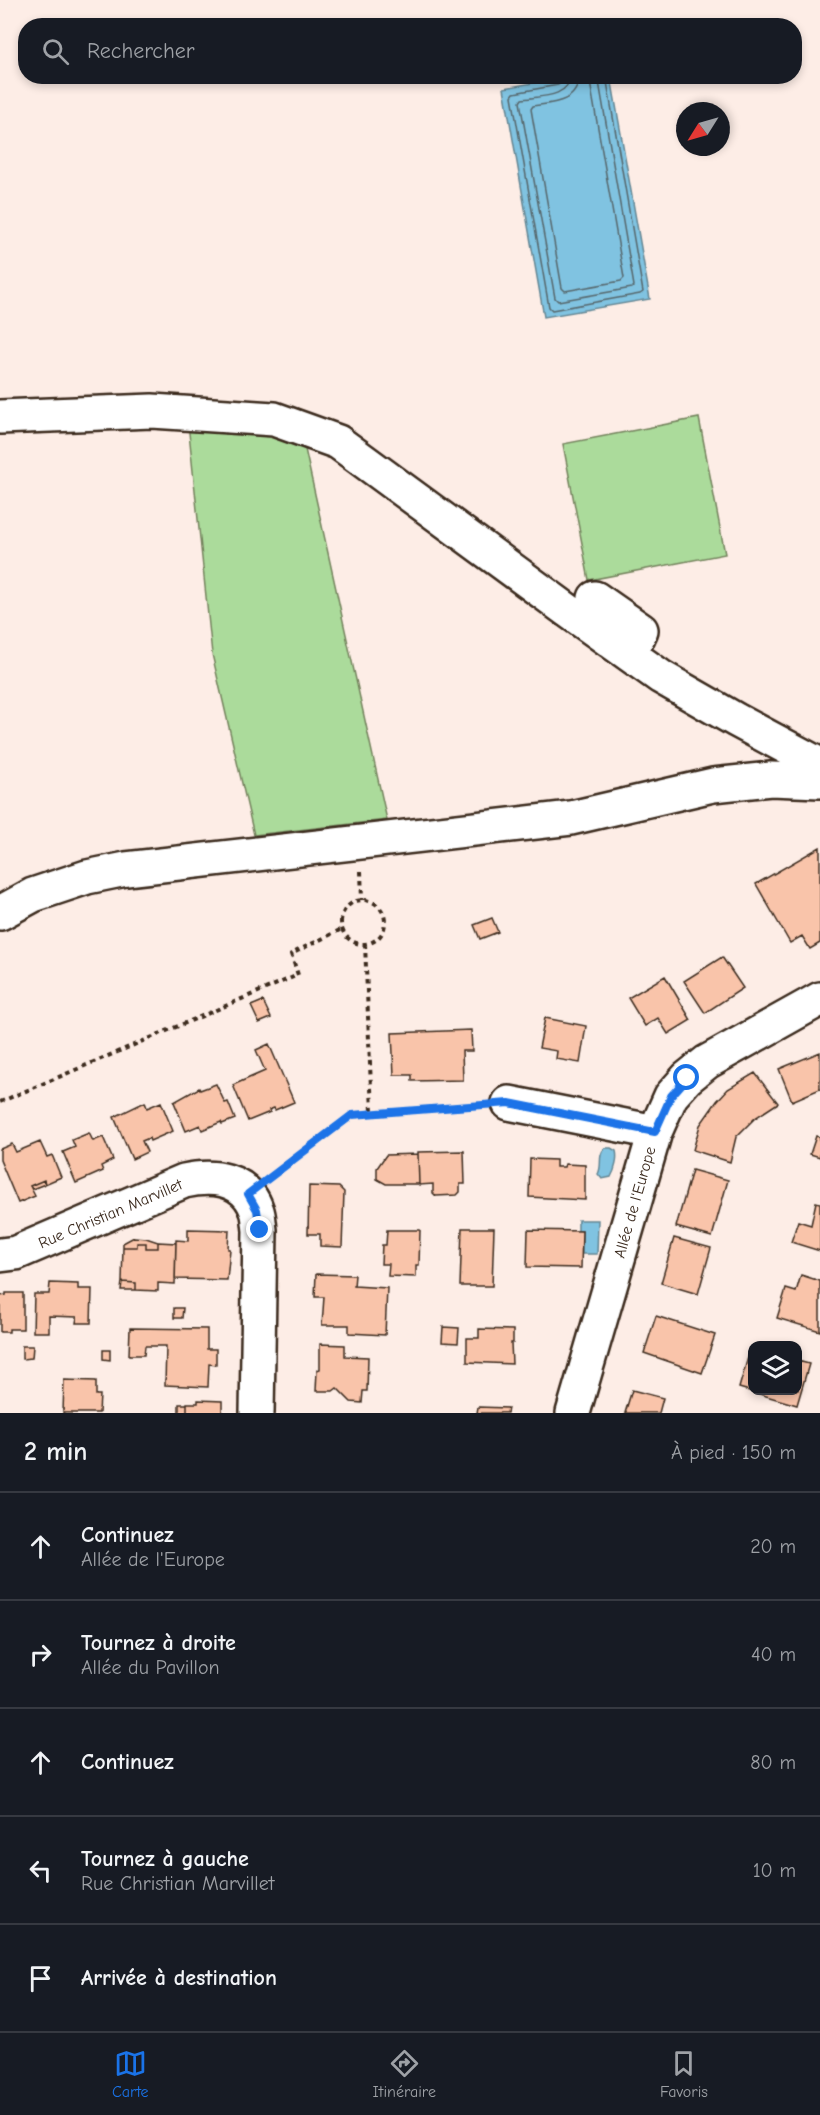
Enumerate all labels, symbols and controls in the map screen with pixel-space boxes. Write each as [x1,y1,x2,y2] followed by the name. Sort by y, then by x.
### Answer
[18,18,802,84] search box
[39,35,72,68] icon: search
[87,38,195,64] text: Rechercher
[676,102,730,156] north arrow
[673,1064,699,1090] route start
[610,1144,659,1260] street label: Allée de l'Europe
[36,1175,185,1252] street label: Rue Christian Marvillet
[246,1216,272,1242] route end
[748,1341,802,1395] map controls
[748,1341,802,1395] button: layers
[24,1437,87,1467] text: 2 min
[671,1441,796,1464] text: À pied · 150 m
[81,1522,174,1548] text: Continuez
[24,1530,57,1563] icon: ahead
[750,1535,796,1558] text: 20 m
[81,1548,225,1571] text: Allée de l'Europe
[81,1630,236,1656] text: Tournez à droite
[24,1638,57,1671] icon: right
[751,1643,796,1666] text: 40 m
[81,1656,220,1679] text: Allée du Pavillon
[24,1746,57,1779] icon: ahead
[81,1749,174,1775] text: Continuez
[750,1751,796,1774] text: 80 m
[81,1846,249,1872] text: Tournez à gauche
[24,1854,57,1887] icon: left
[753,1859,796,1882] text: 10 m
[81,1872,274,1895] text: Rue Christian Marvillet
[24,1962,57,1995] icon: arrive
[81,1965,277,1991] text: Arrivée à destination
[112,2047,149,2101] tab: Carte
[373,2047,436,2101] tab: Itinéraire
[660,2047,708,2101] tab: Favoris

